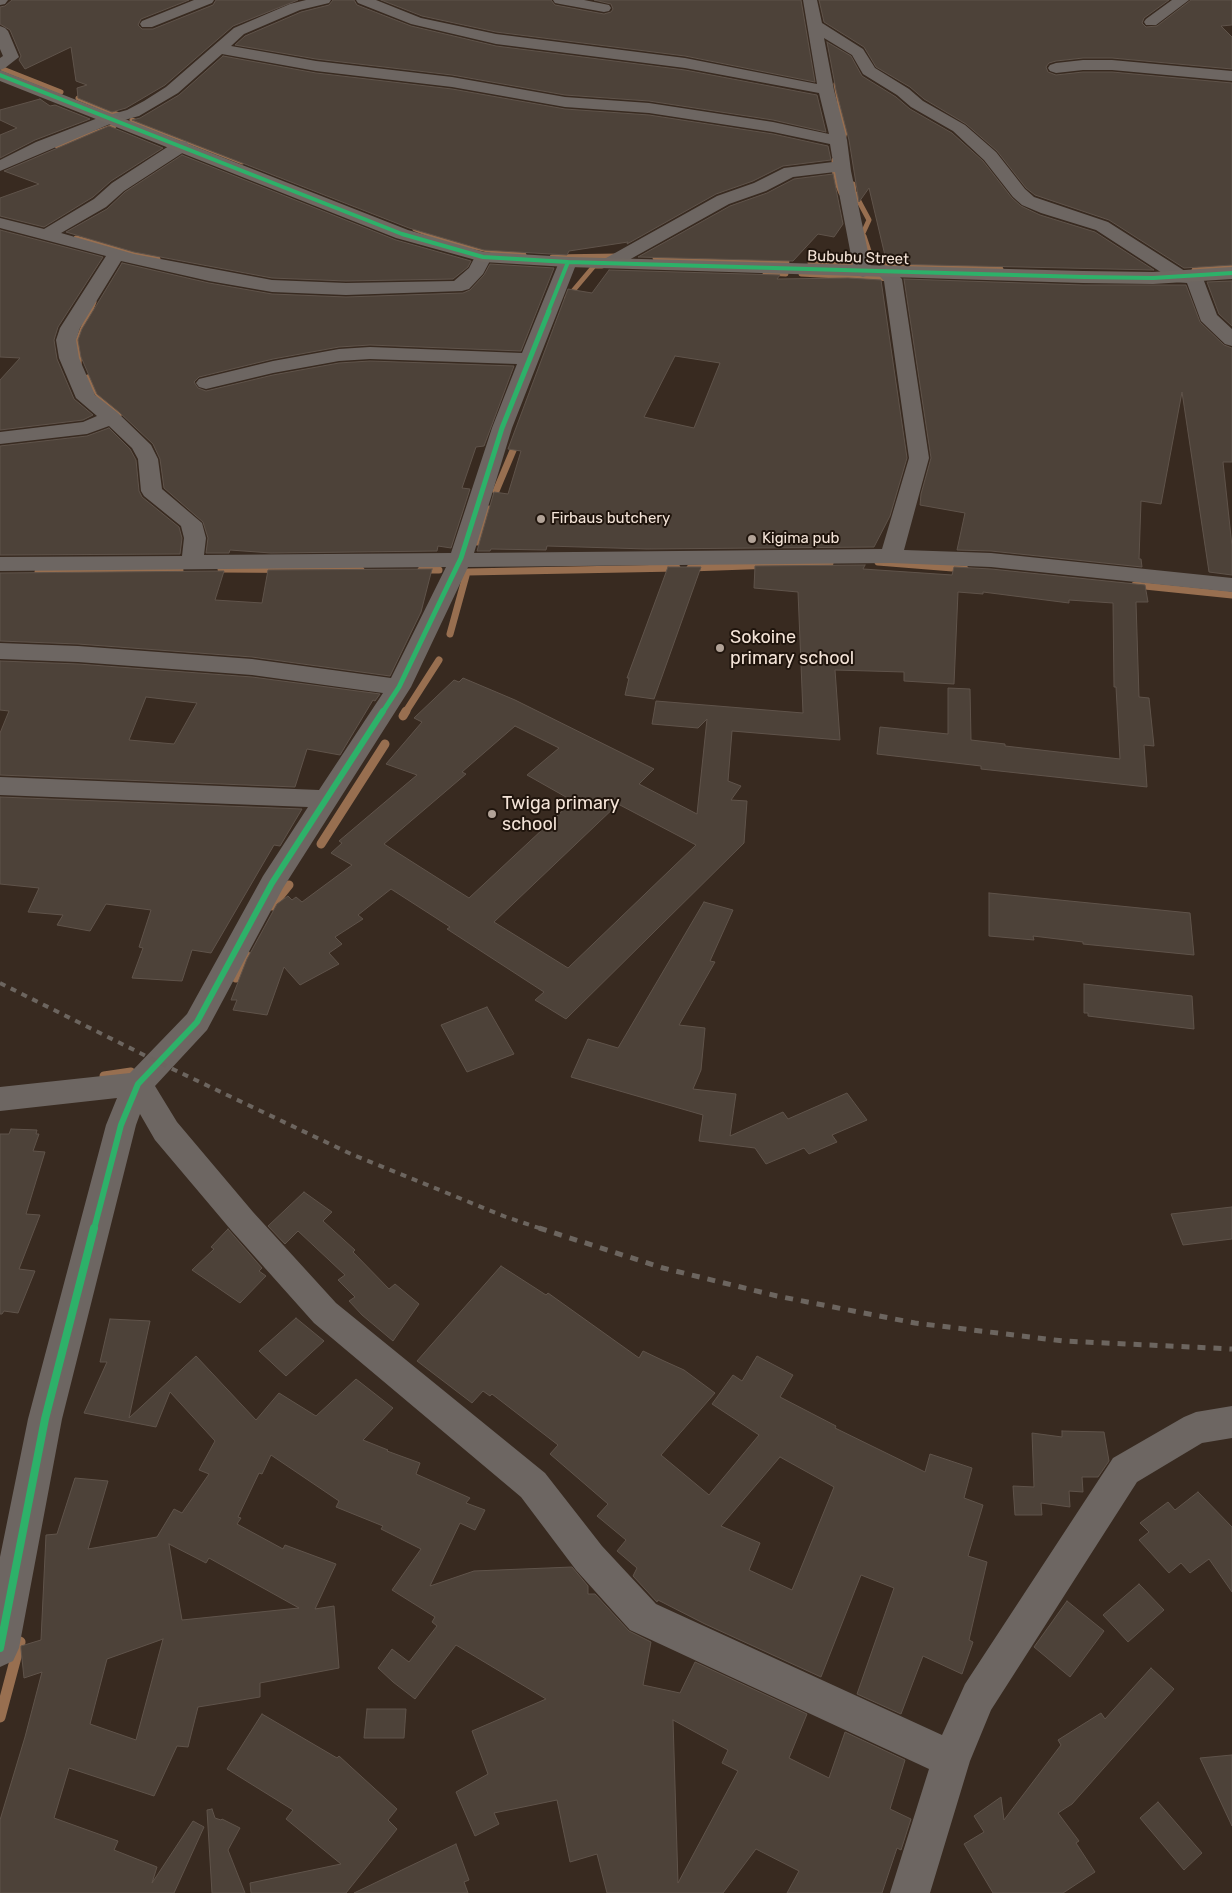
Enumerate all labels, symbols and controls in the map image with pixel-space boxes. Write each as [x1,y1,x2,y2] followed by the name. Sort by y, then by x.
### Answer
[807,247,909,269] street label: Bububu Street
[551,510,670,528] place label: Firbaus butchery
[535,513,547,525] marker: Firbaus butchery
[762,530,839,548] place label: Kigima pub
[746,533,758,545] marker: Kigima pub
[730,627,854,670] place label: Sokoine primary school
[714,642,726,654] marker: Sokoine primary school
[502,793,620,836] place label: Twiga primary school
[486,808,498,820] marker: Twiga primary school

